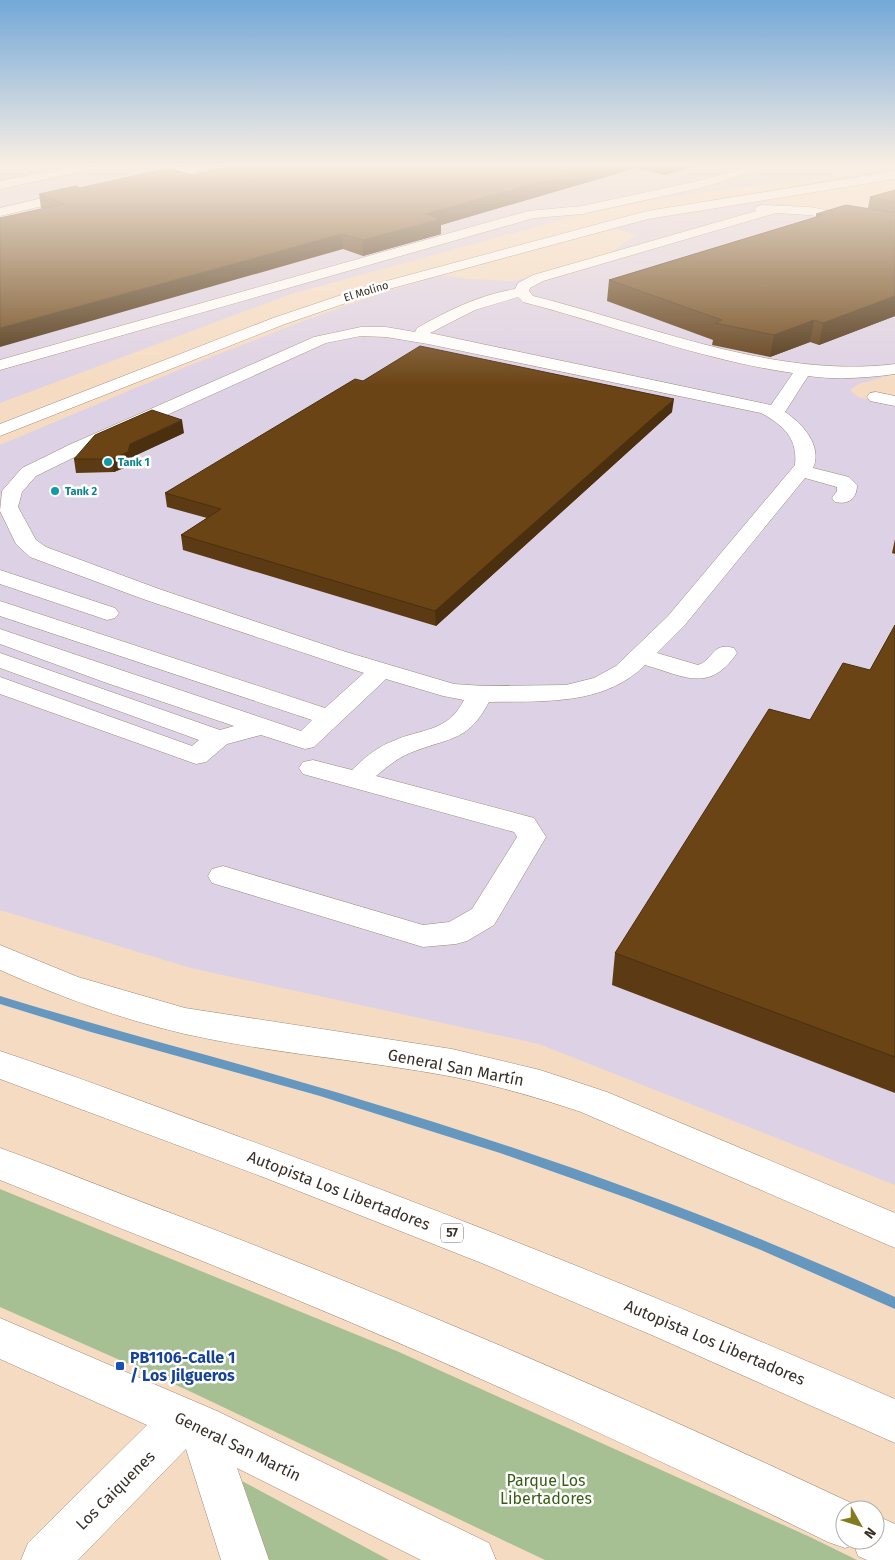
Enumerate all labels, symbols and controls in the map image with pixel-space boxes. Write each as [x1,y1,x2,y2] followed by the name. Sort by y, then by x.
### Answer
[342,279,390,304] street label: El Molino
[102,456,114,468] marker: Tank 1
[118,456,150,469] place label: Tank 1
[49,485,61,497] marker: Tank 2
[65,485,97,498] place label: Tank 2
[386,1045,525,1090] street label: General San Martín
[245,1147,433,1234] street label: Autopista Los Libertadores
[441,1224,463,1242] road number: 57
[622,1296,808,1389] street label: Autopista Los Libertadores
[130,1348,235,1385] place label: PB1106-Calle 1 / Los Jilgueros
[114,1360,126,1372] marker: PB1106-Calle 1 / Los Jilgueros
[172,1408,304,1485] street label: General San Martín
[72,1447,159,1534] street label: Los Caiquenes
[500,1471,592,1508] park label: Parque Los Libertadores
[835,1500,885,1550] north arrow
[860,1524,879,1542] text: N

